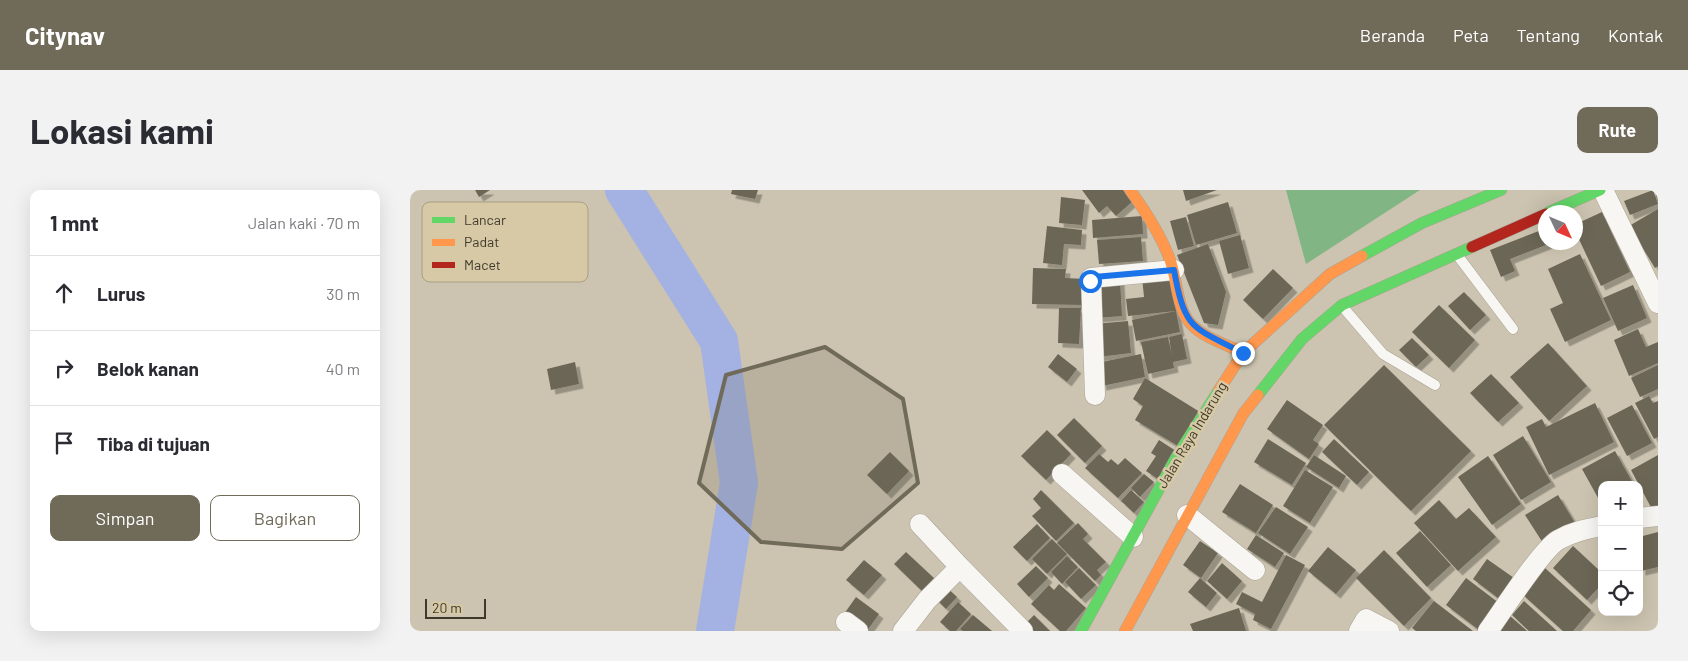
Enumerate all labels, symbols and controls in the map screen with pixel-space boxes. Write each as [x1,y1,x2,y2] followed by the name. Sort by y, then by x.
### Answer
[25,21,105,50] text: Citynav
[1360,24,1425,46] text: Beranda
[1453,24,1489,46] text: Peta
[1517,24,1580,46] text: Tentang
[1608,24,1663,46] text: Kontak
[1577,107,1658,153] button: Rute
[30,109,214,151] text: Lokasi kami
[422,202,588,282] legend
[1538,205,1583,250] north arrow
[50,210,99,235] text: 1 mnt
[464,211,506,228] text: Lancar
[248,213,360,232] text: Jalan kaki · 70 m
[464,233,499,250] text: Padat
[464,256,501,273] text: Macet
[1079,270,1102,293] route start
[50,279,78,307] icon: ahead
[97,282,145,305] text: Lurus
[326,284,360,303] text: 30 m
[1232,342,1255,365] route end
[50,354,78,382] icon: right
[97,357,199,380] text: Belok kanan
[326,359,360,378] text: 40 m
[1153,378,1230,491] street label: Jalan Raya Indarung
[50,429,78,457] icon: arrive
[97,432,210,455] text: Tiba di tujuan
[1598,481,1643,616] map controls
[1598,481,1643,526] button: +
[50,495,200,541] button: Simpan
[210,495,360,541] button: Bagikan
[1598,526,1643,571] button: −
[1598,571,1643,616] button: locate
[425,596,486,619] scale bar
[432,599,462,616] text: 20 m

